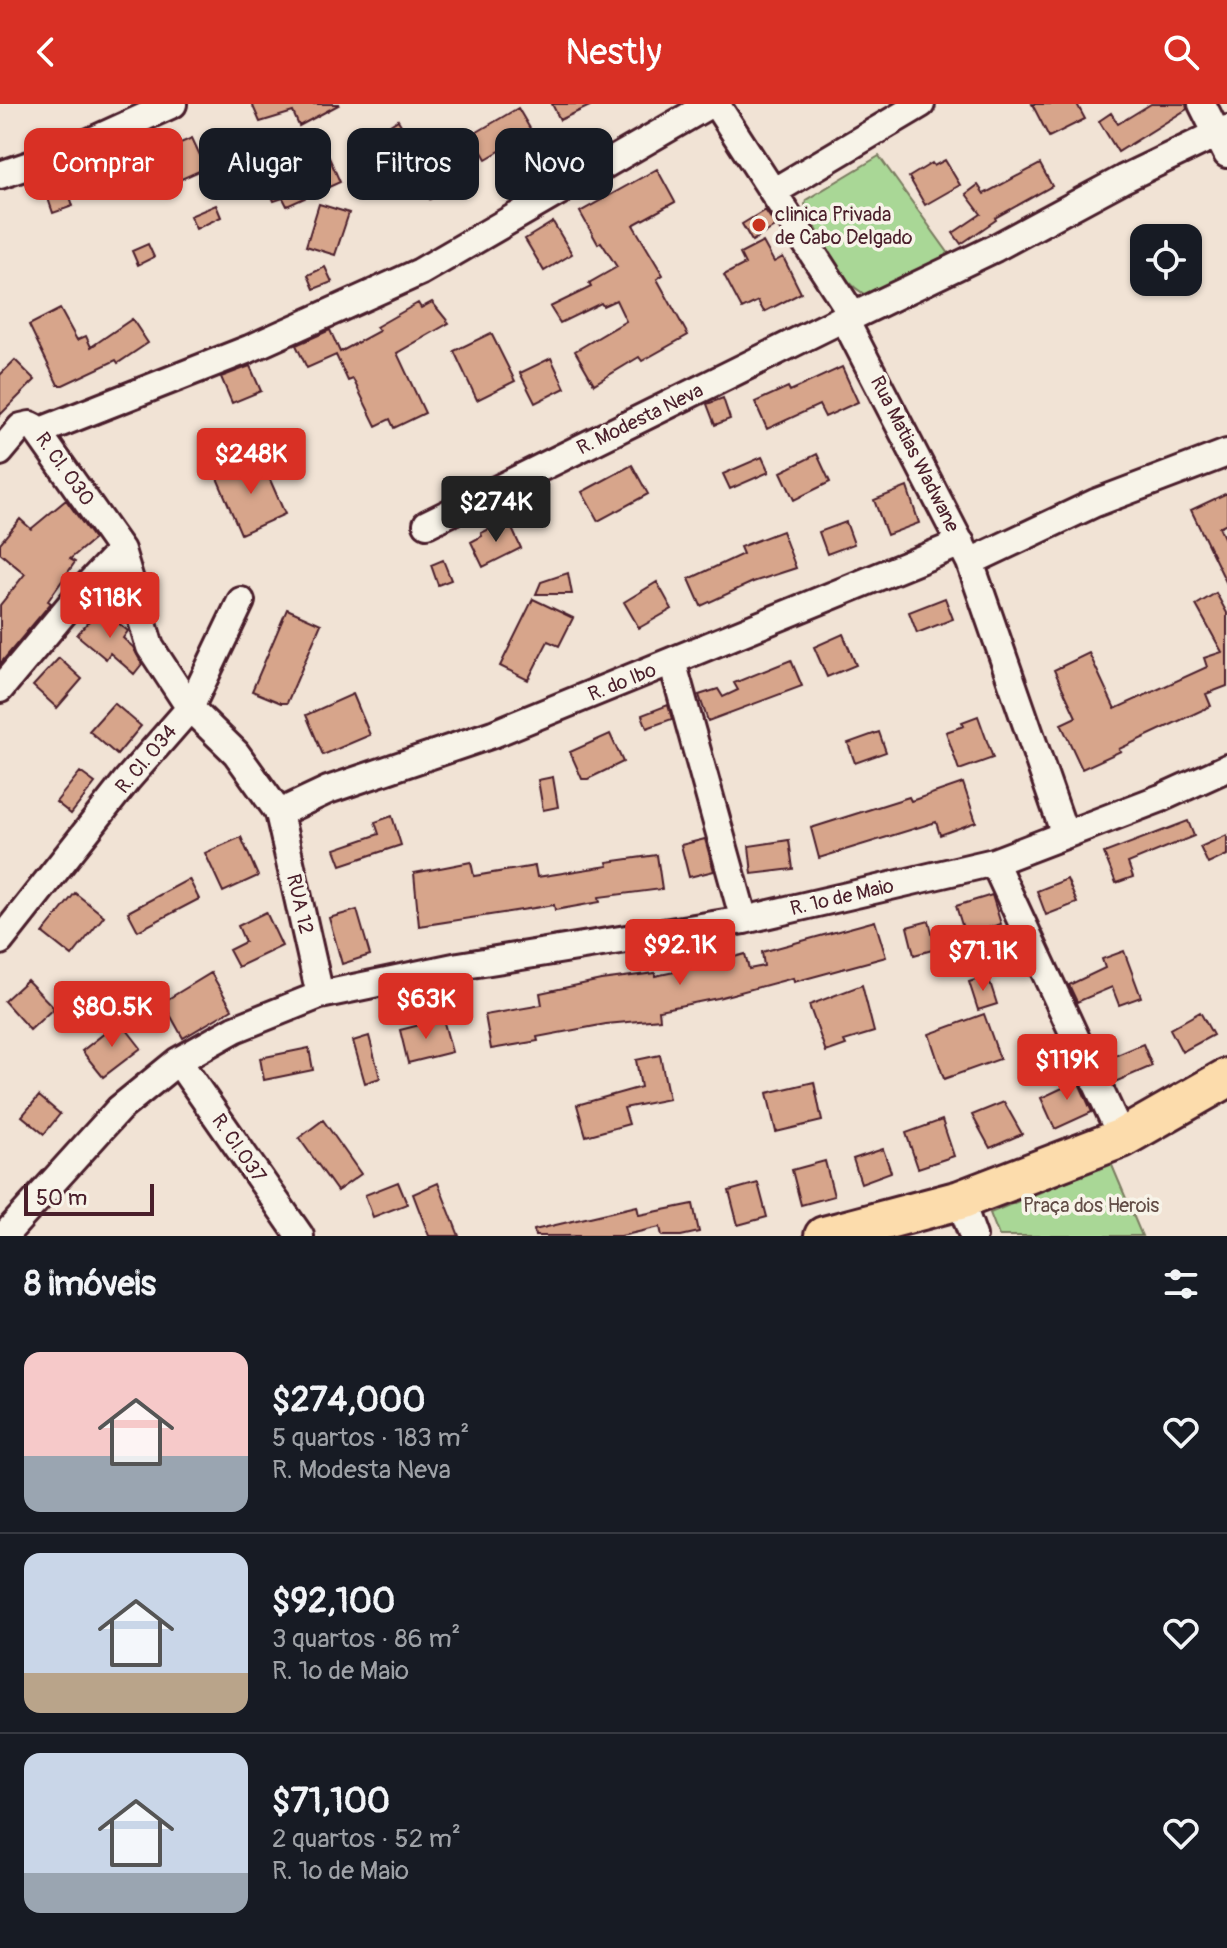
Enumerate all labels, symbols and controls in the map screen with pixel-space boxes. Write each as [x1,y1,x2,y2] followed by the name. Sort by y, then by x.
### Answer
[24,30,68,74] icon: back
[565,30,662,75] text: Nestly
[1159,30,1203,74] icon: search
[24,128,183,200] chip: Comprar
[199,128,331,200] chip: Alugar
[347,128,479,200] chip: Filtros
[495,128,613,200] chip: Novo
[775,202,913,250] place label: clinica Privada de Cabo Delgado
[750,216,768,234] marker: clinica Privada de Cabo Delgado
[1130,224,1202,296] map controls
[1130,224,1202,296] button: locate
[865,372,965,536] street label: Rua Matias Wadwane
[573,378,707,460] street label: R. Modesta Neva
[30,427,100,511] street label: R. Cl. 030
[195,428,307,496] pin: $248K
[215,438,287,470] text: $248K
[440,476,552,544] pin: $274K
[459,486,533,518] text: $274K
[54,572,166,640] pin: $118K
[78,582,142,614] text: $118K
[584,657,660,707] street label: R. do Ibo
[110,719,182,799] street label: R. Cl. 034
[281,871,319,937] street label: RUA 12
[788,873,896,921] street label: R. 1º de Maio
[615,919,745,987] pin: $92.1K
[918,925,1048,993] pin: $71.1K
[643,929,717,961] text: $92.1K
[948,935,1018,967] text: $71.1K
[379,973,473,1041] pin: $63K
[47,981,177,1049] pin: $80.5K
[396,983,456,1015] text: $63K
[72,991,152,1023] text: $80.5K
[1011,1034,1123,1102] pin: $119K
[1035,1044,1099,1076] text: $119K
[206,1109,272,1187] street label: R. CI.037
[24,1180,154,1216] scale bar
[36,1184,87,1212] text: 50 m
[1023,1193,1159,1218] park label: Praça dos Herois
[1159,1262,1203,1306] icon: filters
[24,1263,156,1306] text: 8 imóveis
[272,1379,425,1422] text: $274,000
[88,1384,184,1480] icon: home
[1159,1410,1203,1454] icon: heart
[272,1422,470,1454] text: 5 quartos · 183 m²
[272,1454,451,1486] text: R. Modesta Neva
[272,1580,395,1623] text: $92,100
[88,1585,184,1681] icon: home
[1159,1611,1203,1655] icon: heart
[272,1623,460,1655] text: 3 quartos · 86 m²
[272,1655,409,1687] text: R. 1º de Maio
[272,1780,390,1823] text: $71,100
[88,1785,184,1881] icon: home
[1159,1811,1203,1855] icon: heart
[272,1823,461,1855] text: 2 quartos · 52 m²
[272,1855,409,1887] text: R. 1º de Maio

